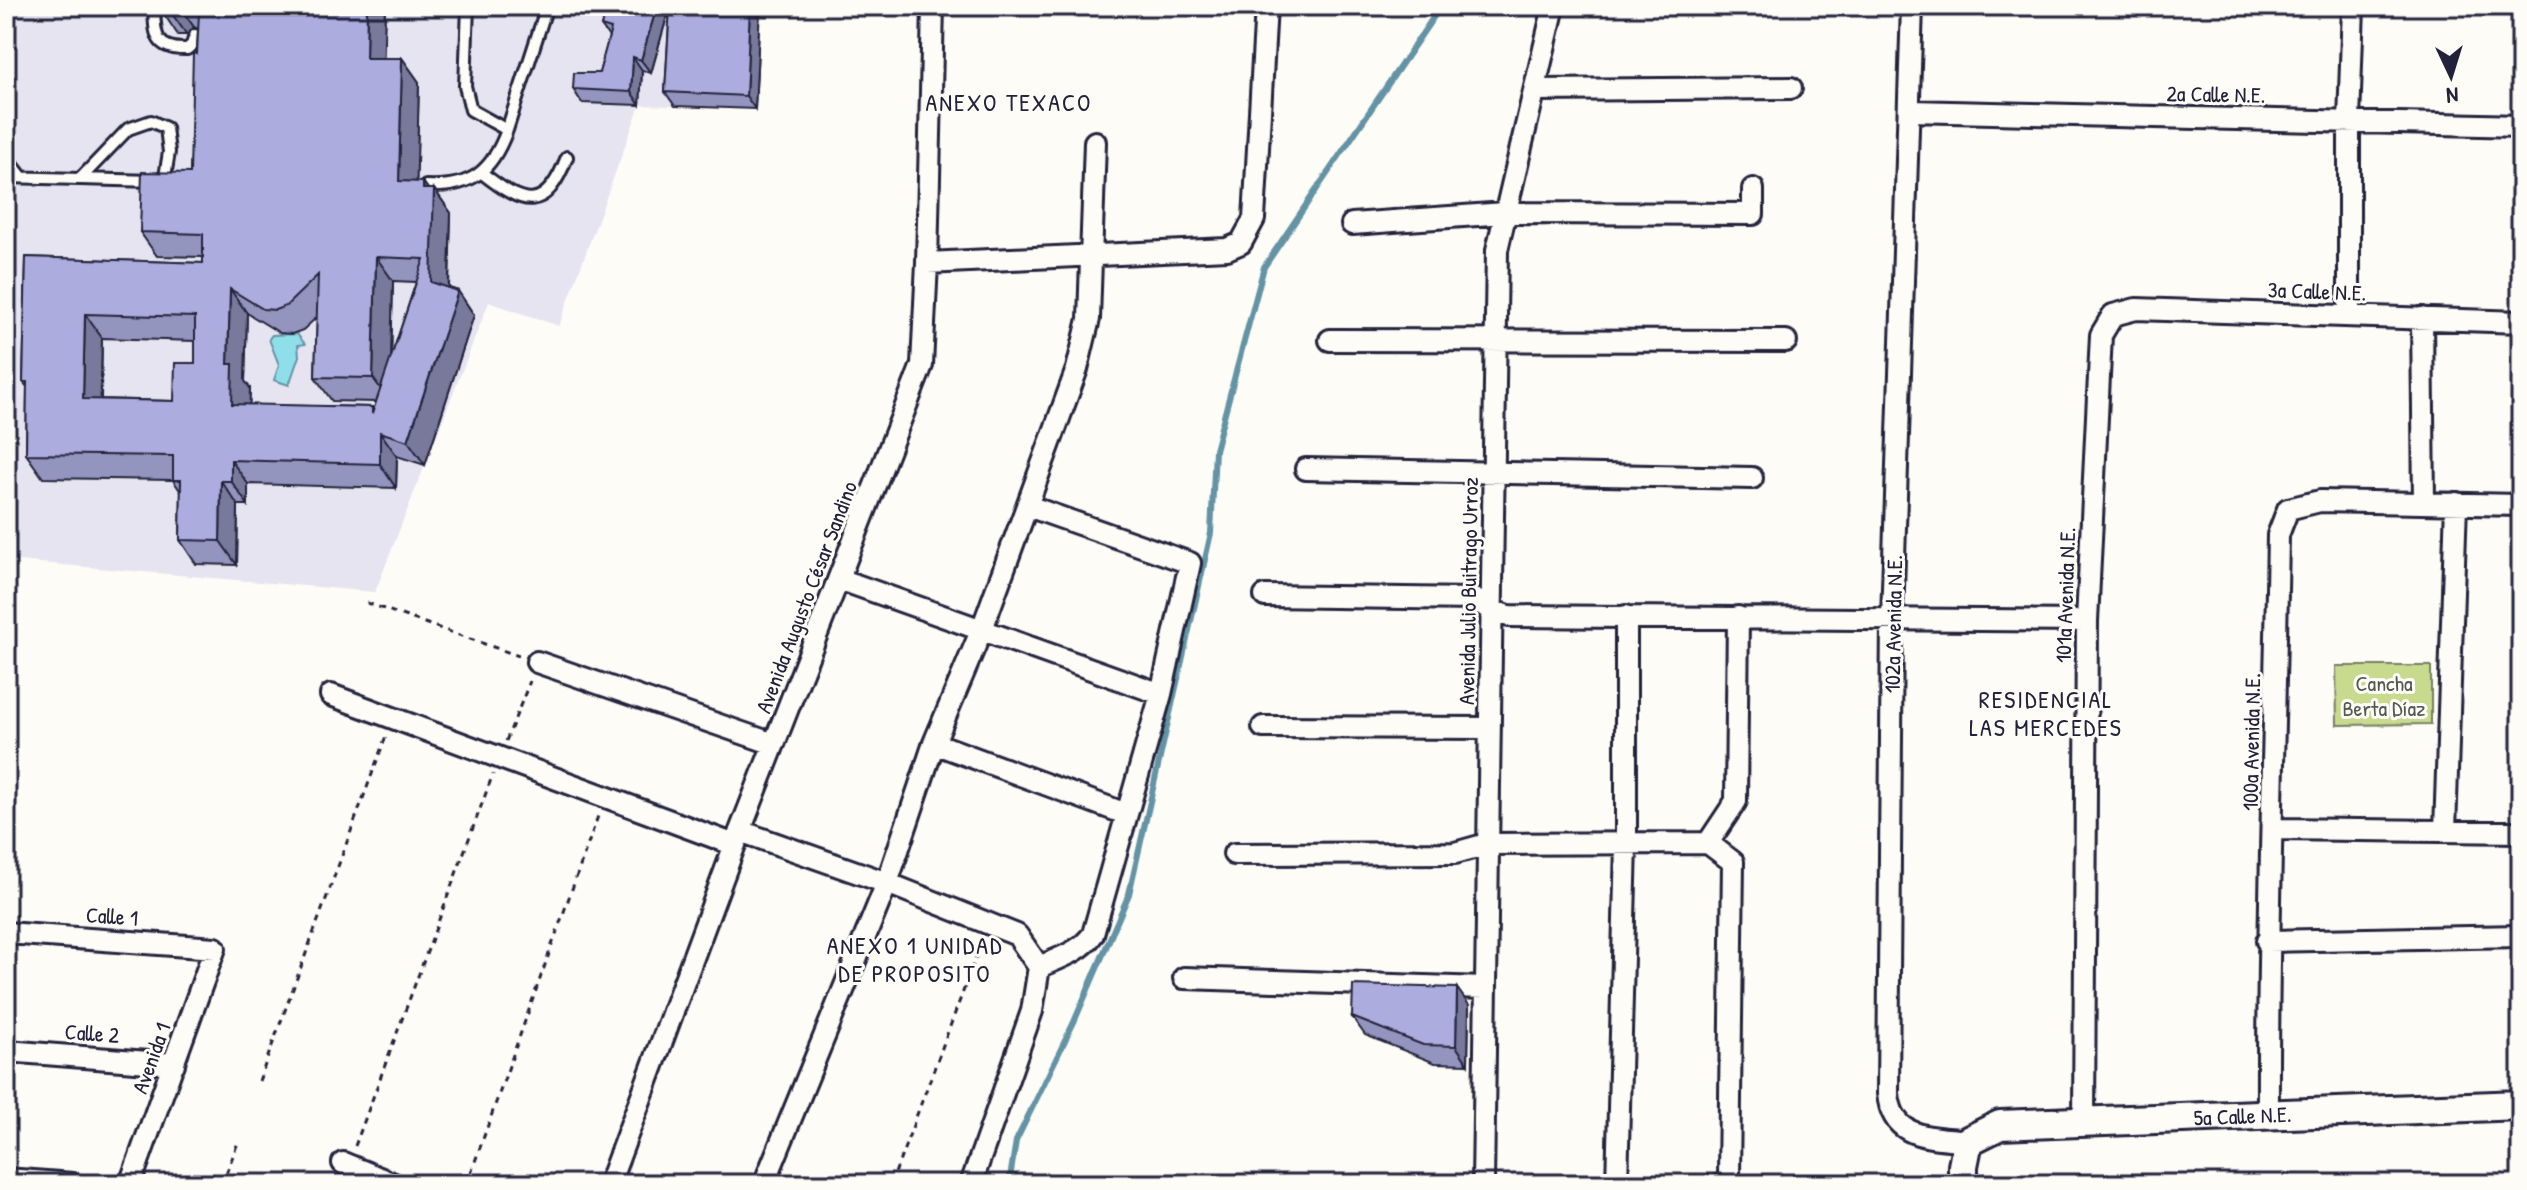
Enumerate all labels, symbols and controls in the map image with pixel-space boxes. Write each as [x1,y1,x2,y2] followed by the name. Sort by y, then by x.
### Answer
[2411,36,2491,116] north arrow
[2166,78,2266,110] street label: 2a Calle N.E.
[2445,81,2459,111] text: N
[926,86,1092,118] district label: ANEXO TEXACO
[2267,274,2367,308] street label: 3a Calle N.E.
[748,477,864,717] street label: Avenida Augusto César Sandino
[1451,477,1485,705] street label: Avenida Julio Buitrago Urroz
[2048,527,2082,663] street label: 101a Avenida N.E.
[1877,555,1909,693] street label: 102a Avenida N.E.
[2342,668,2426,723] park label: Cancha Berta Díaz
[2235,673,2267,811] street label: 100a Avenida N.E.
[1969,683,2123,743] district label: RESIDENCIAL LAS MERCEDES
[85,899,139,933] street label: Calle 1
[827,929,1003,989] district label: ANEXO 1 UNIDAD DE PROPOSITO
[64,1016,121,1050] street label: Calle 2
[124,1018,178,1098] street label: Avenida 1
[2193,1099,2292,1133] street label: 5a Calle N.E.

